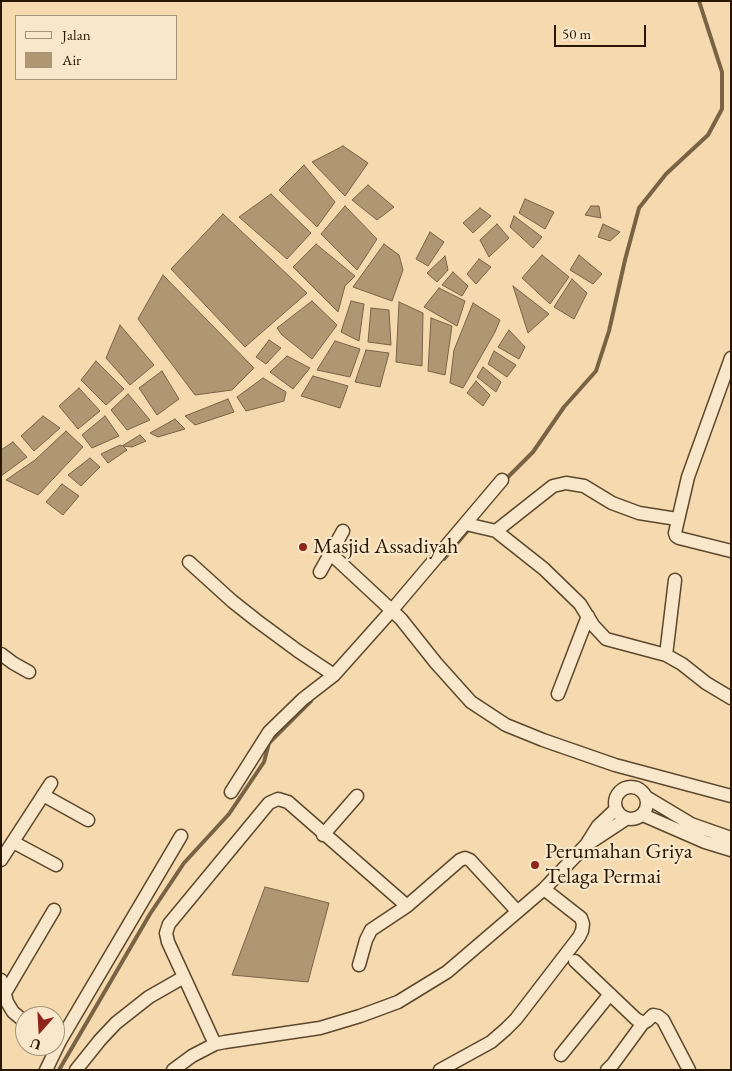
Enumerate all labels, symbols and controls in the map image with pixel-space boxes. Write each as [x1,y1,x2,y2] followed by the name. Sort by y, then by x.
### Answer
[15,15,178,80] legend
[557,15,650,47] scale bar
[562,24,591,43] text: 50 m
[62,25,91,44] text: Jalan
[62,50,81,69] text: Air
[313,534,458,560] place label: Masjid Assadiyah
[297,541,309,553] marker: Masjid Assadiyah
[545,839,692,890] place label: Perumahan Griya Telaga Permai
[529,859,541,871] marker: Perumahan Griya Telaga Permai
[15,1006,65,1056] north arrow
[28,1034,43,1054] text: U

